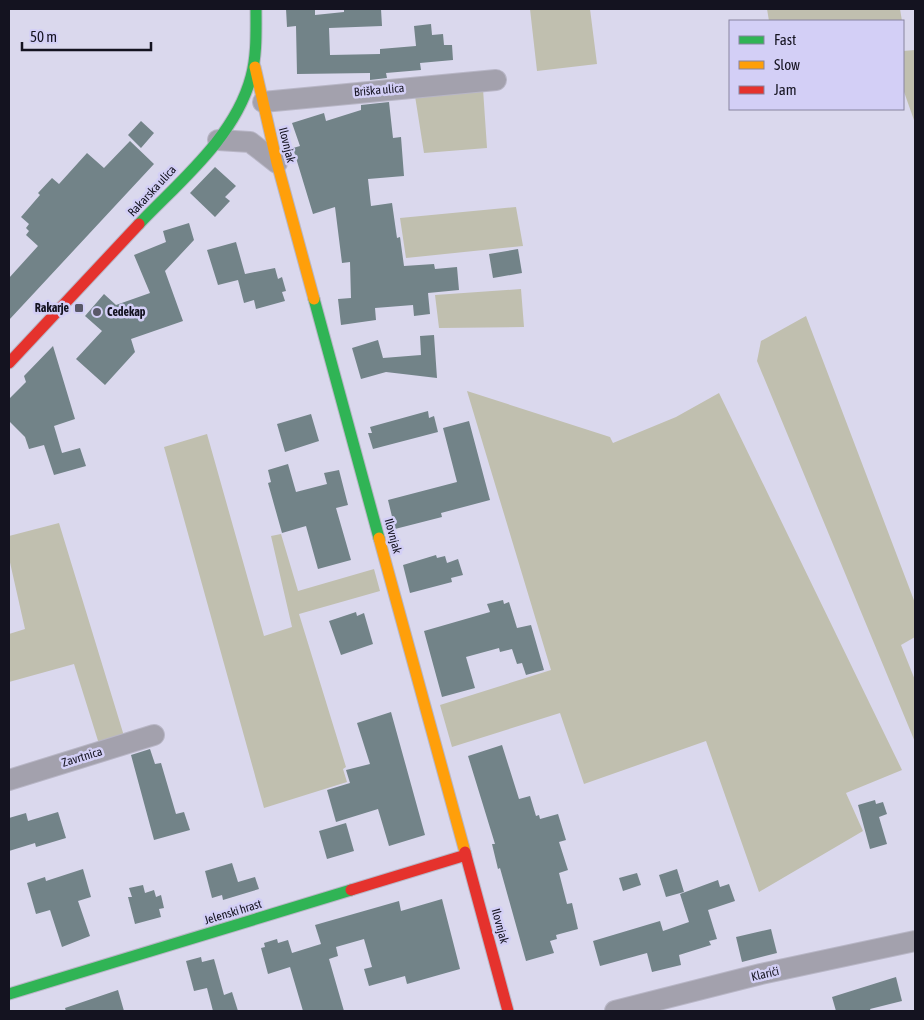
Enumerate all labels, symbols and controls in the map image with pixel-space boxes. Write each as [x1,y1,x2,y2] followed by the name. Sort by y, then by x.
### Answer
[22,20,151,52] scale bar
[729,20,904,110] legend
[30,28,57,45] text: 50 m
[774,31,796,48] text: Fast
[774,56,800,73] text: Slow
[353,81,405,99] street label: Briška ulica
[774,81,797,98] text: Jam
[276,126,298,165] street label: Ilovnjak
[125,163,179,219] street label: Rakarska ulica
[35,301,70,315] place label: Rakarje
[73,302,85,314] marker: Rakarje
[107,305,146,319] place label: Cedekap
[91,306,103,318] marker: Cedekap
[382,517,405,556] street label: Ilovnjak
[60,744,104,770] street label: Zavrtnica
[202,896,264,927] street label: Jelenski hrast
[489,907,512,946] street label: Ilovnjak
[750,964,780,984] street label: Klarići

